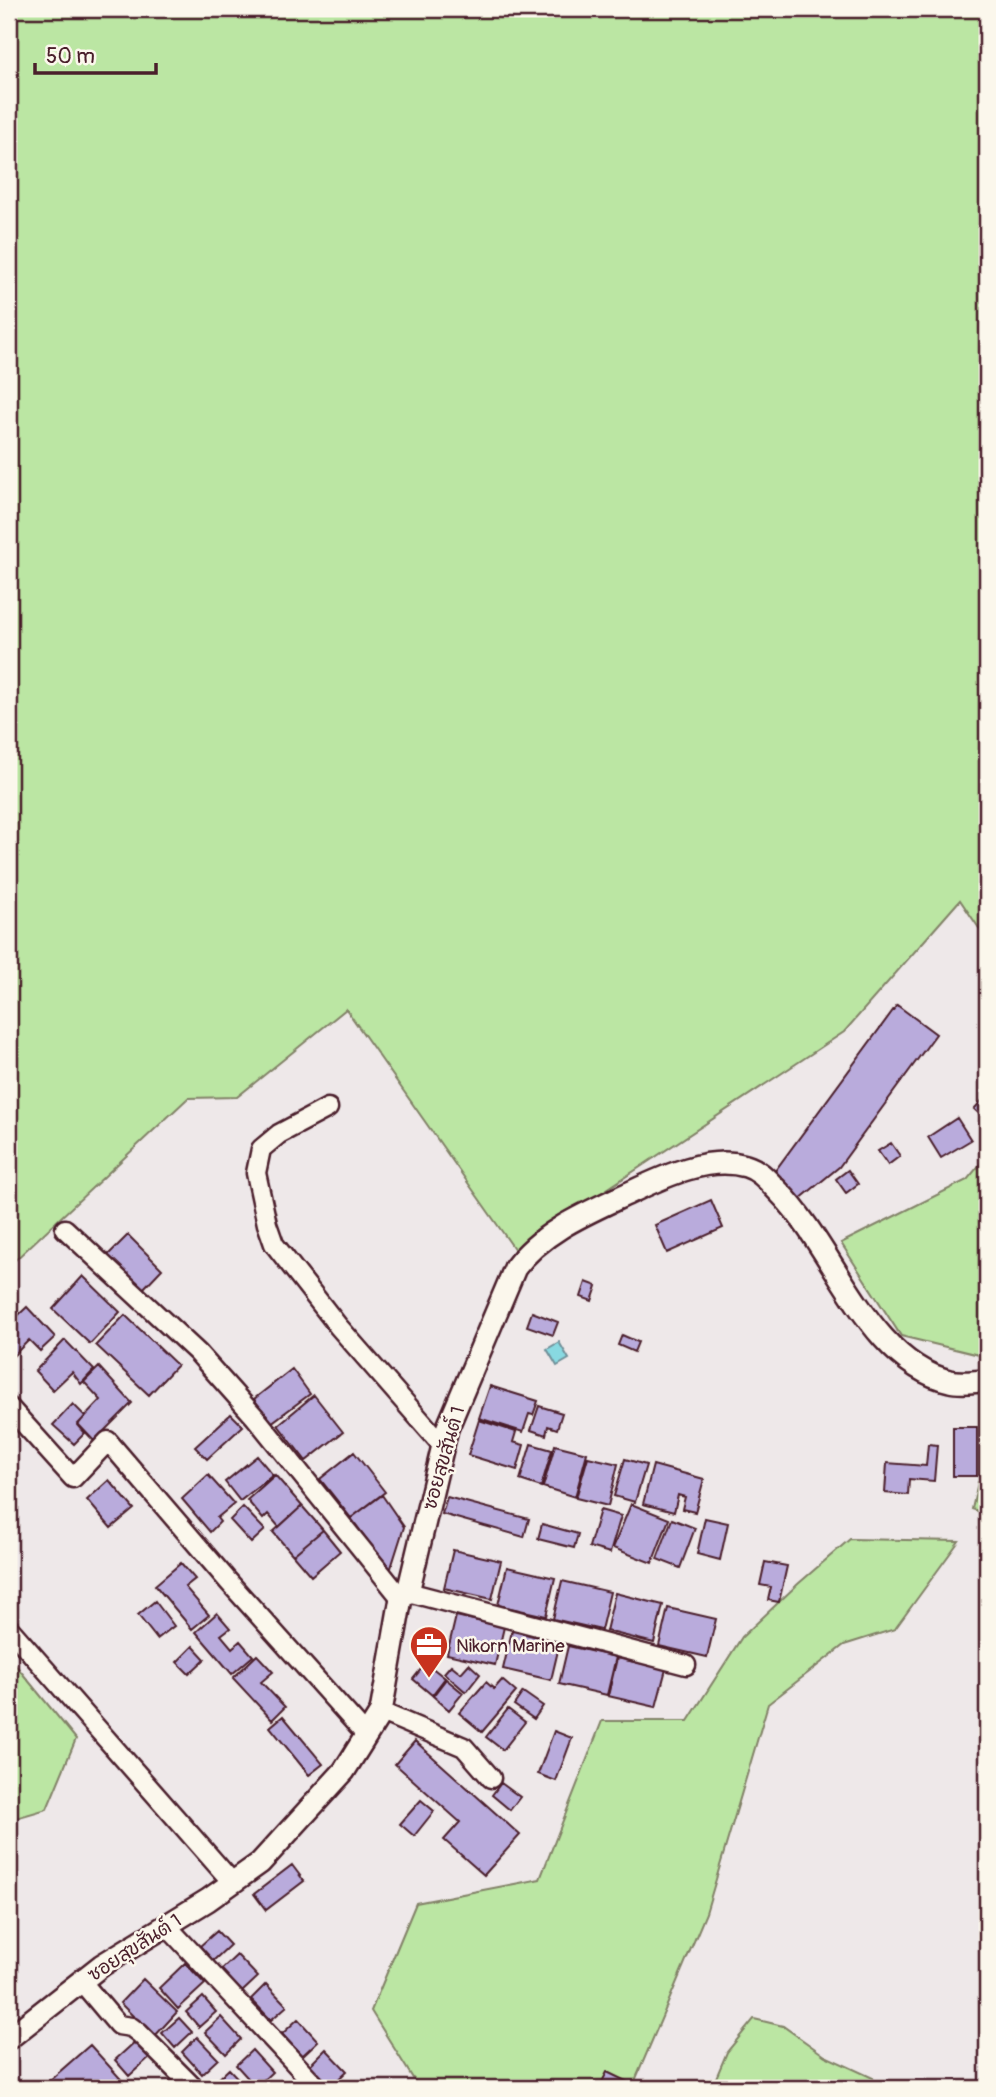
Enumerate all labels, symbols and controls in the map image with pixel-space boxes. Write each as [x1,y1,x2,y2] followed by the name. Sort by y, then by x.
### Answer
[35,32,156,76] scale bar
[46,43,95,70] text: 50 m
[417,1403,472,1514] street label: ซอยสุขสันต์ 1
[408,1624,450,1679] office icon: Nikorn Marine
[456,1634,565,1658] place label: Nikorn Marine
[83,1908,187,1989] street label: ซอยสุขสันต์ 1

